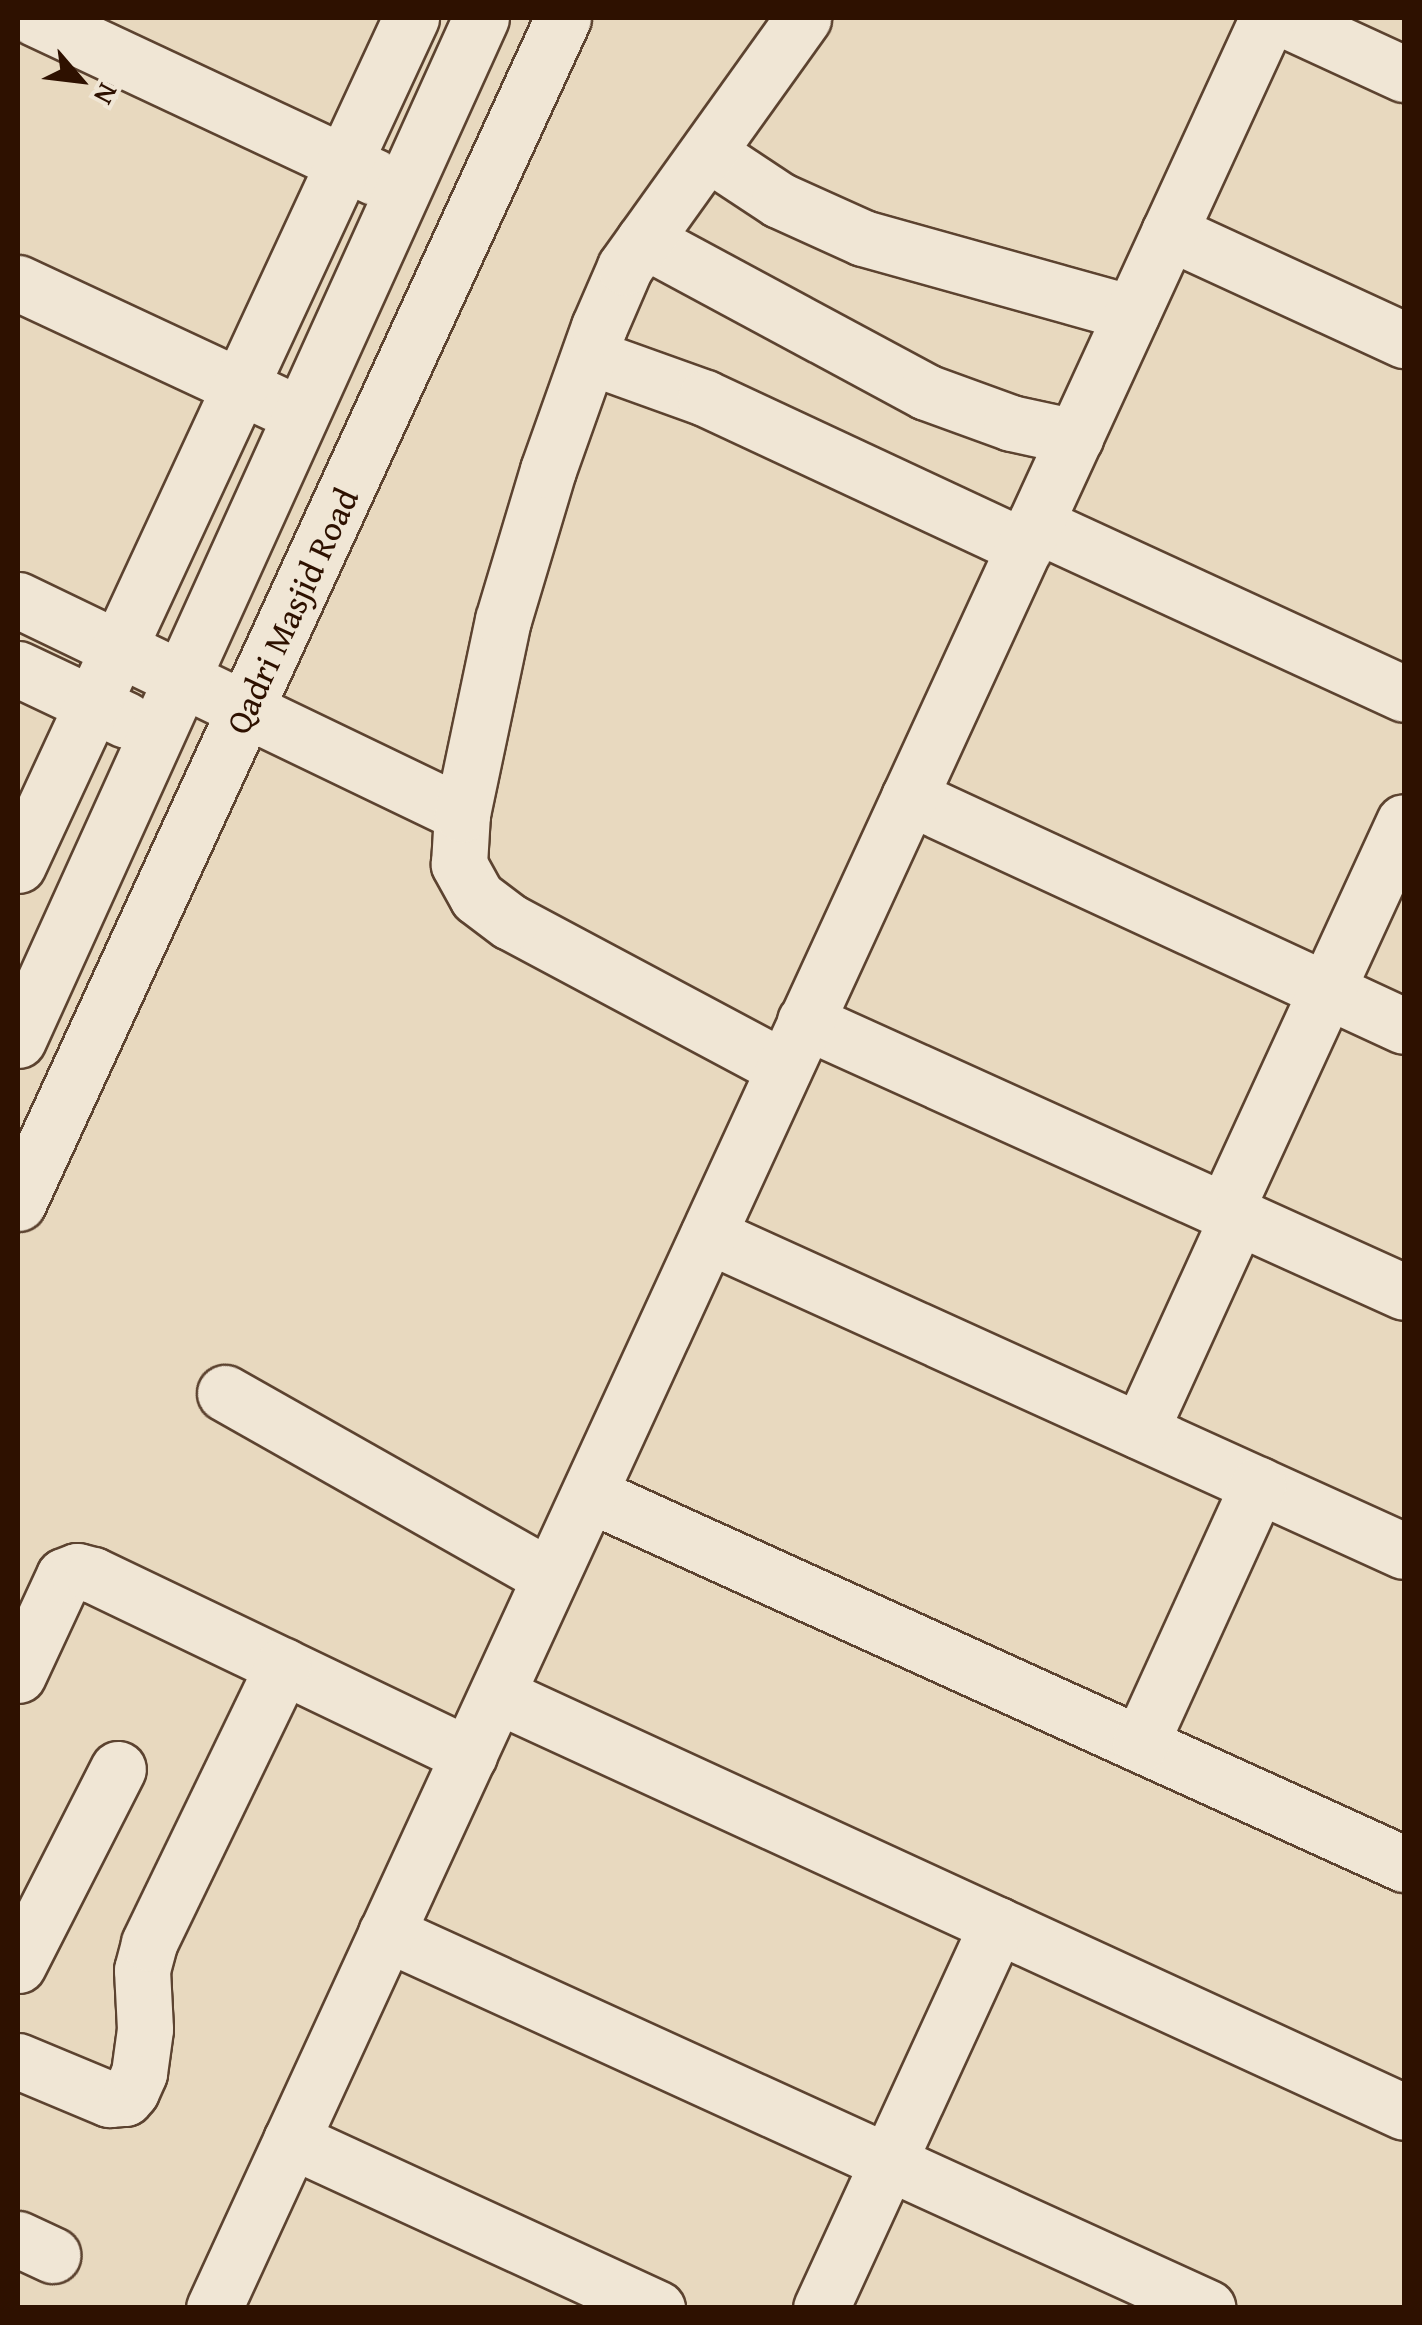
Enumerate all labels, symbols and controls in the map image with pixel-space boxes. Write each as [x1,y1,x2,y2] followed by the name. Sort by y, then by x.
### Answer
[30,30,130,130] north arrow
[84,76,129,112] text: N
[217,481,367,741] street label: Qadri Masjid Road

